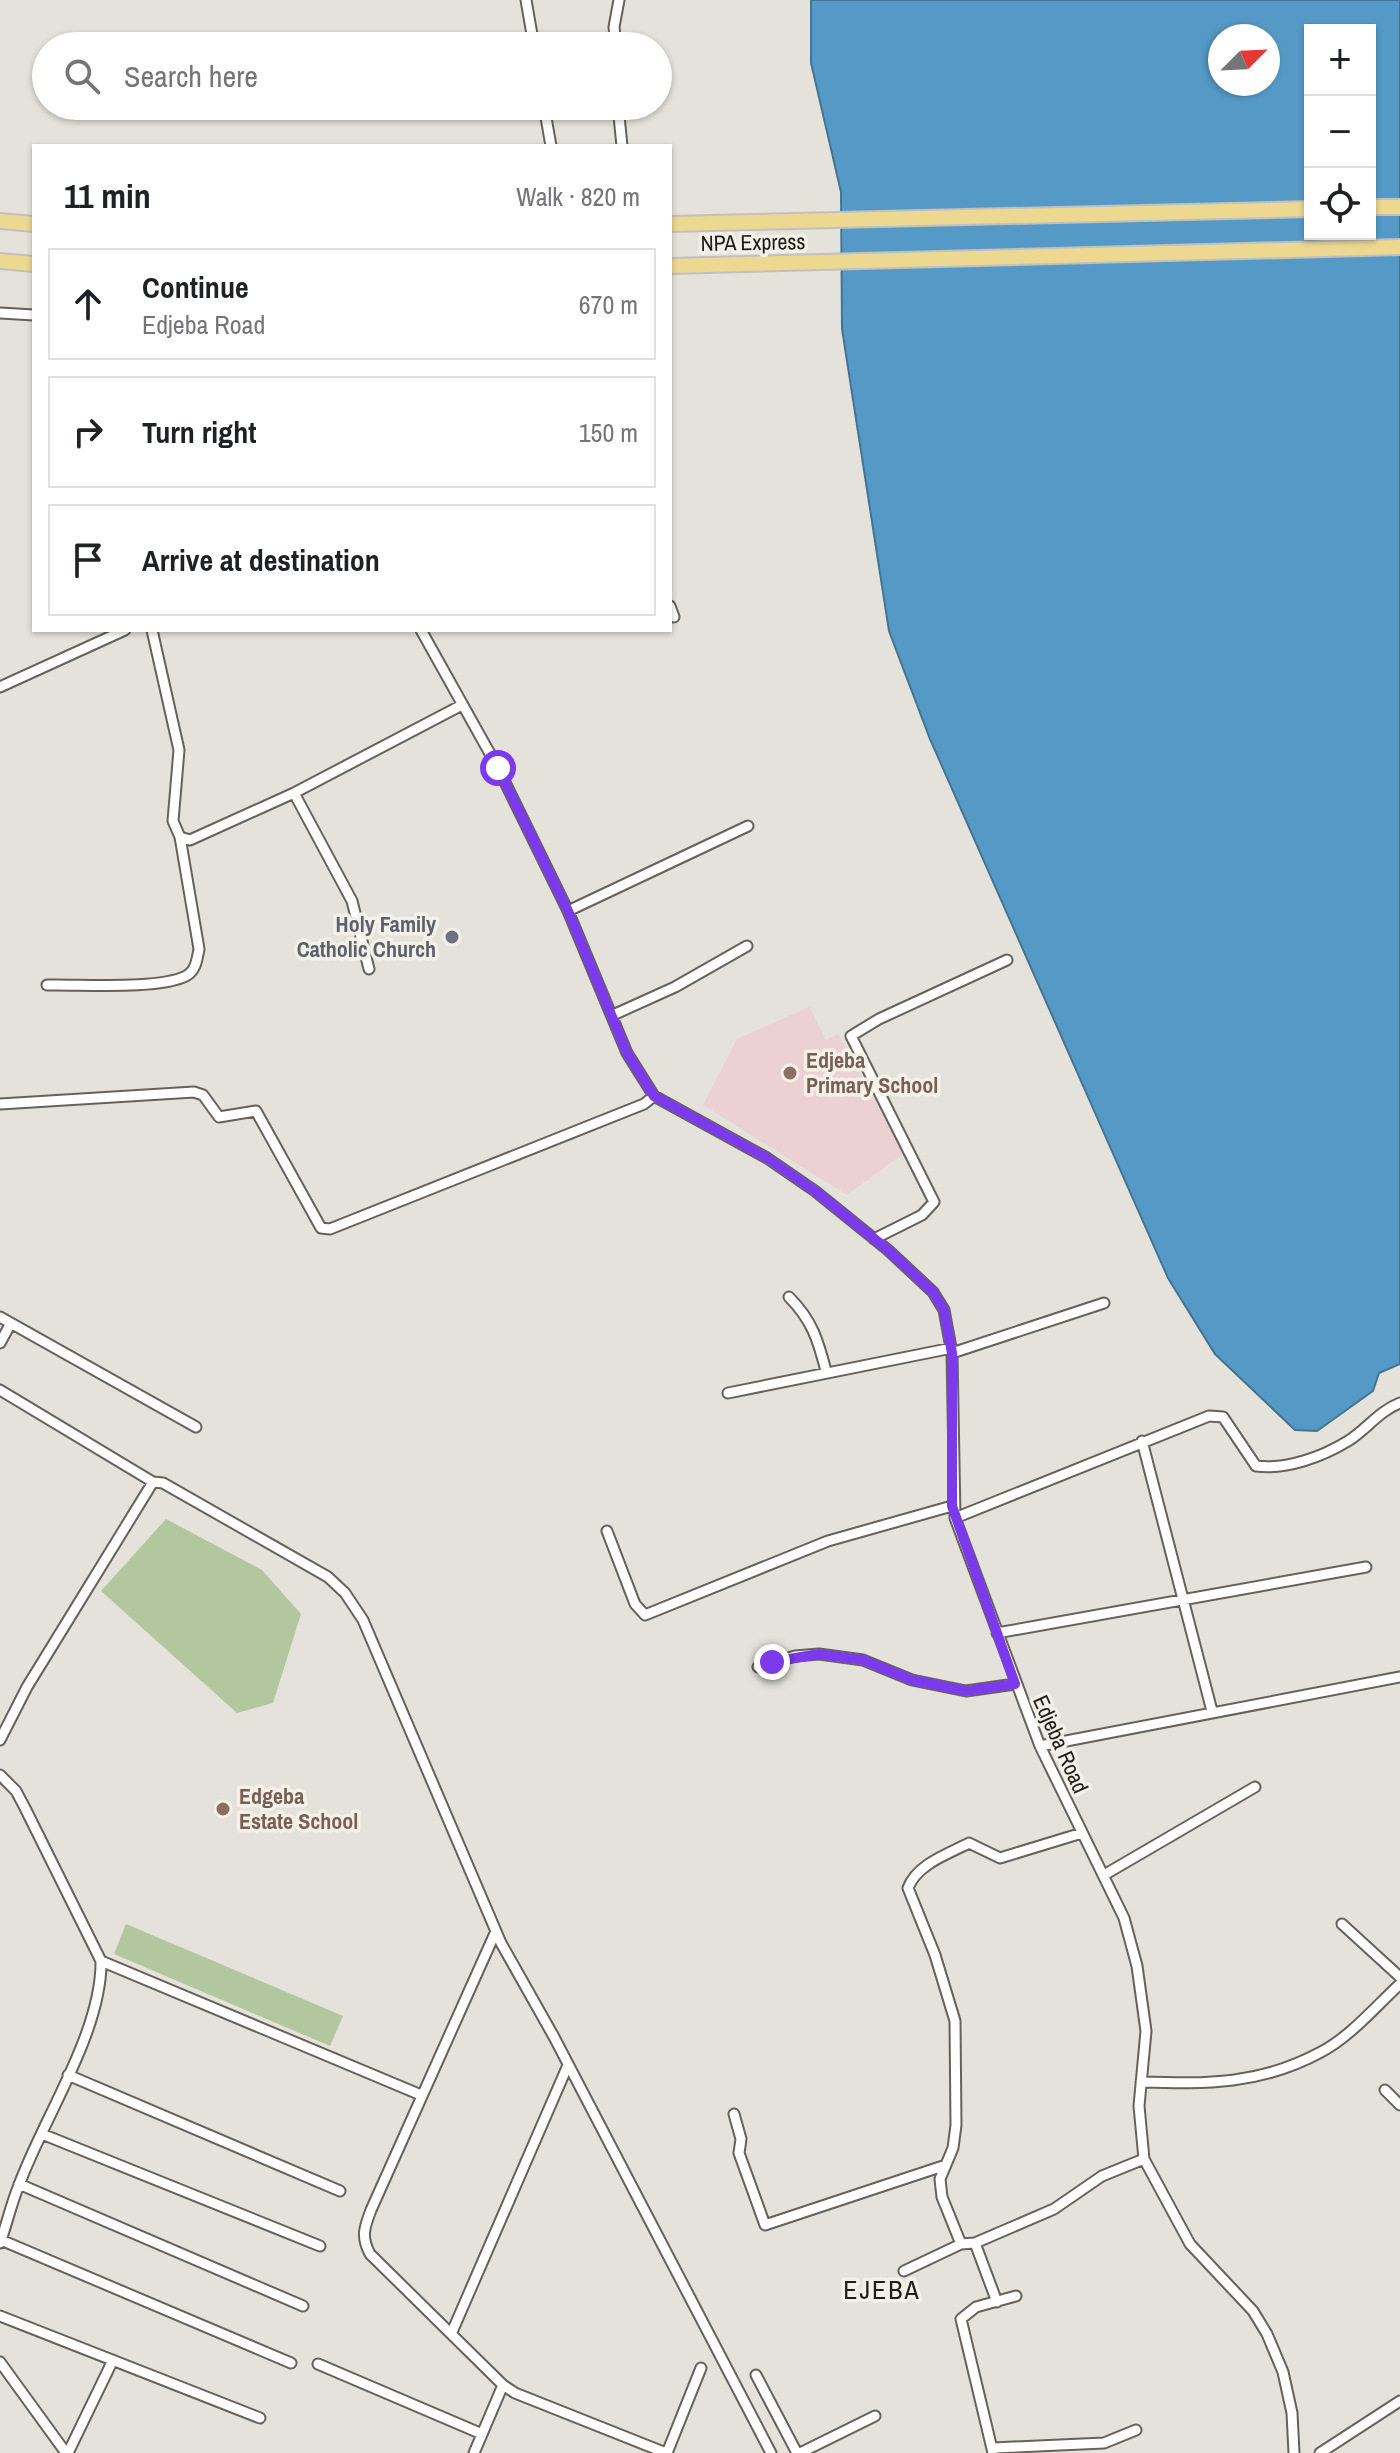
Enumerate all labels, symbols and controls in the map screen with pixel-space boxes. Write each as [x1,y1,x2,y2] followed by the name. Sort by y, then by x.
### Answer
[1208,24,1280,96] north arrow
[1304,24,1376,240] map controls
[1304,24,1376,96] button: +
[32,32,672,120] search box
[60,54,104,98] icon: search
[124,56,258,96] text: Search here
[1304,96,1376,168] button: −
[1304,168,1376,240] button: locate
[64,173,151,219] text: 11 min
[516,179,640,214] text: Walk · 820 m
[700,226,806,258] street label: NPA Express
[142,267,249,307] text: Continue
[66,282,110,326] icon: ahead
[579,287,638,322] text: 670 m
[142,307,265,342] text: Edjeba Road
[66,410,110,454] icon: right
[142,412,256,452] text: Turn right
[579,415,638,450] text: 150 m
[66,538,110,582] icon: arrive
[142,540,380,580] text: Arrive at destination
[480,750,516,786] route start
[297,909,436,964] place label: Holy Family Catholic Church
[443,928,461,946] marker: Holy Family Catholic Church
[806,1045,938,1100] place label: Edjeba Primary School
[781,1064,799,1082] marker: Edjeba Primary School
[754,1644,790,1680] route end
[1026,1690,1096,1798] street label: Edjeba Road
[239,1781,358,1836] place label: Edgeba Estate School
[214,1800,232,1818] marker: Edgeba Estate School
[843,2272,921,2307] district label: EJEBA

